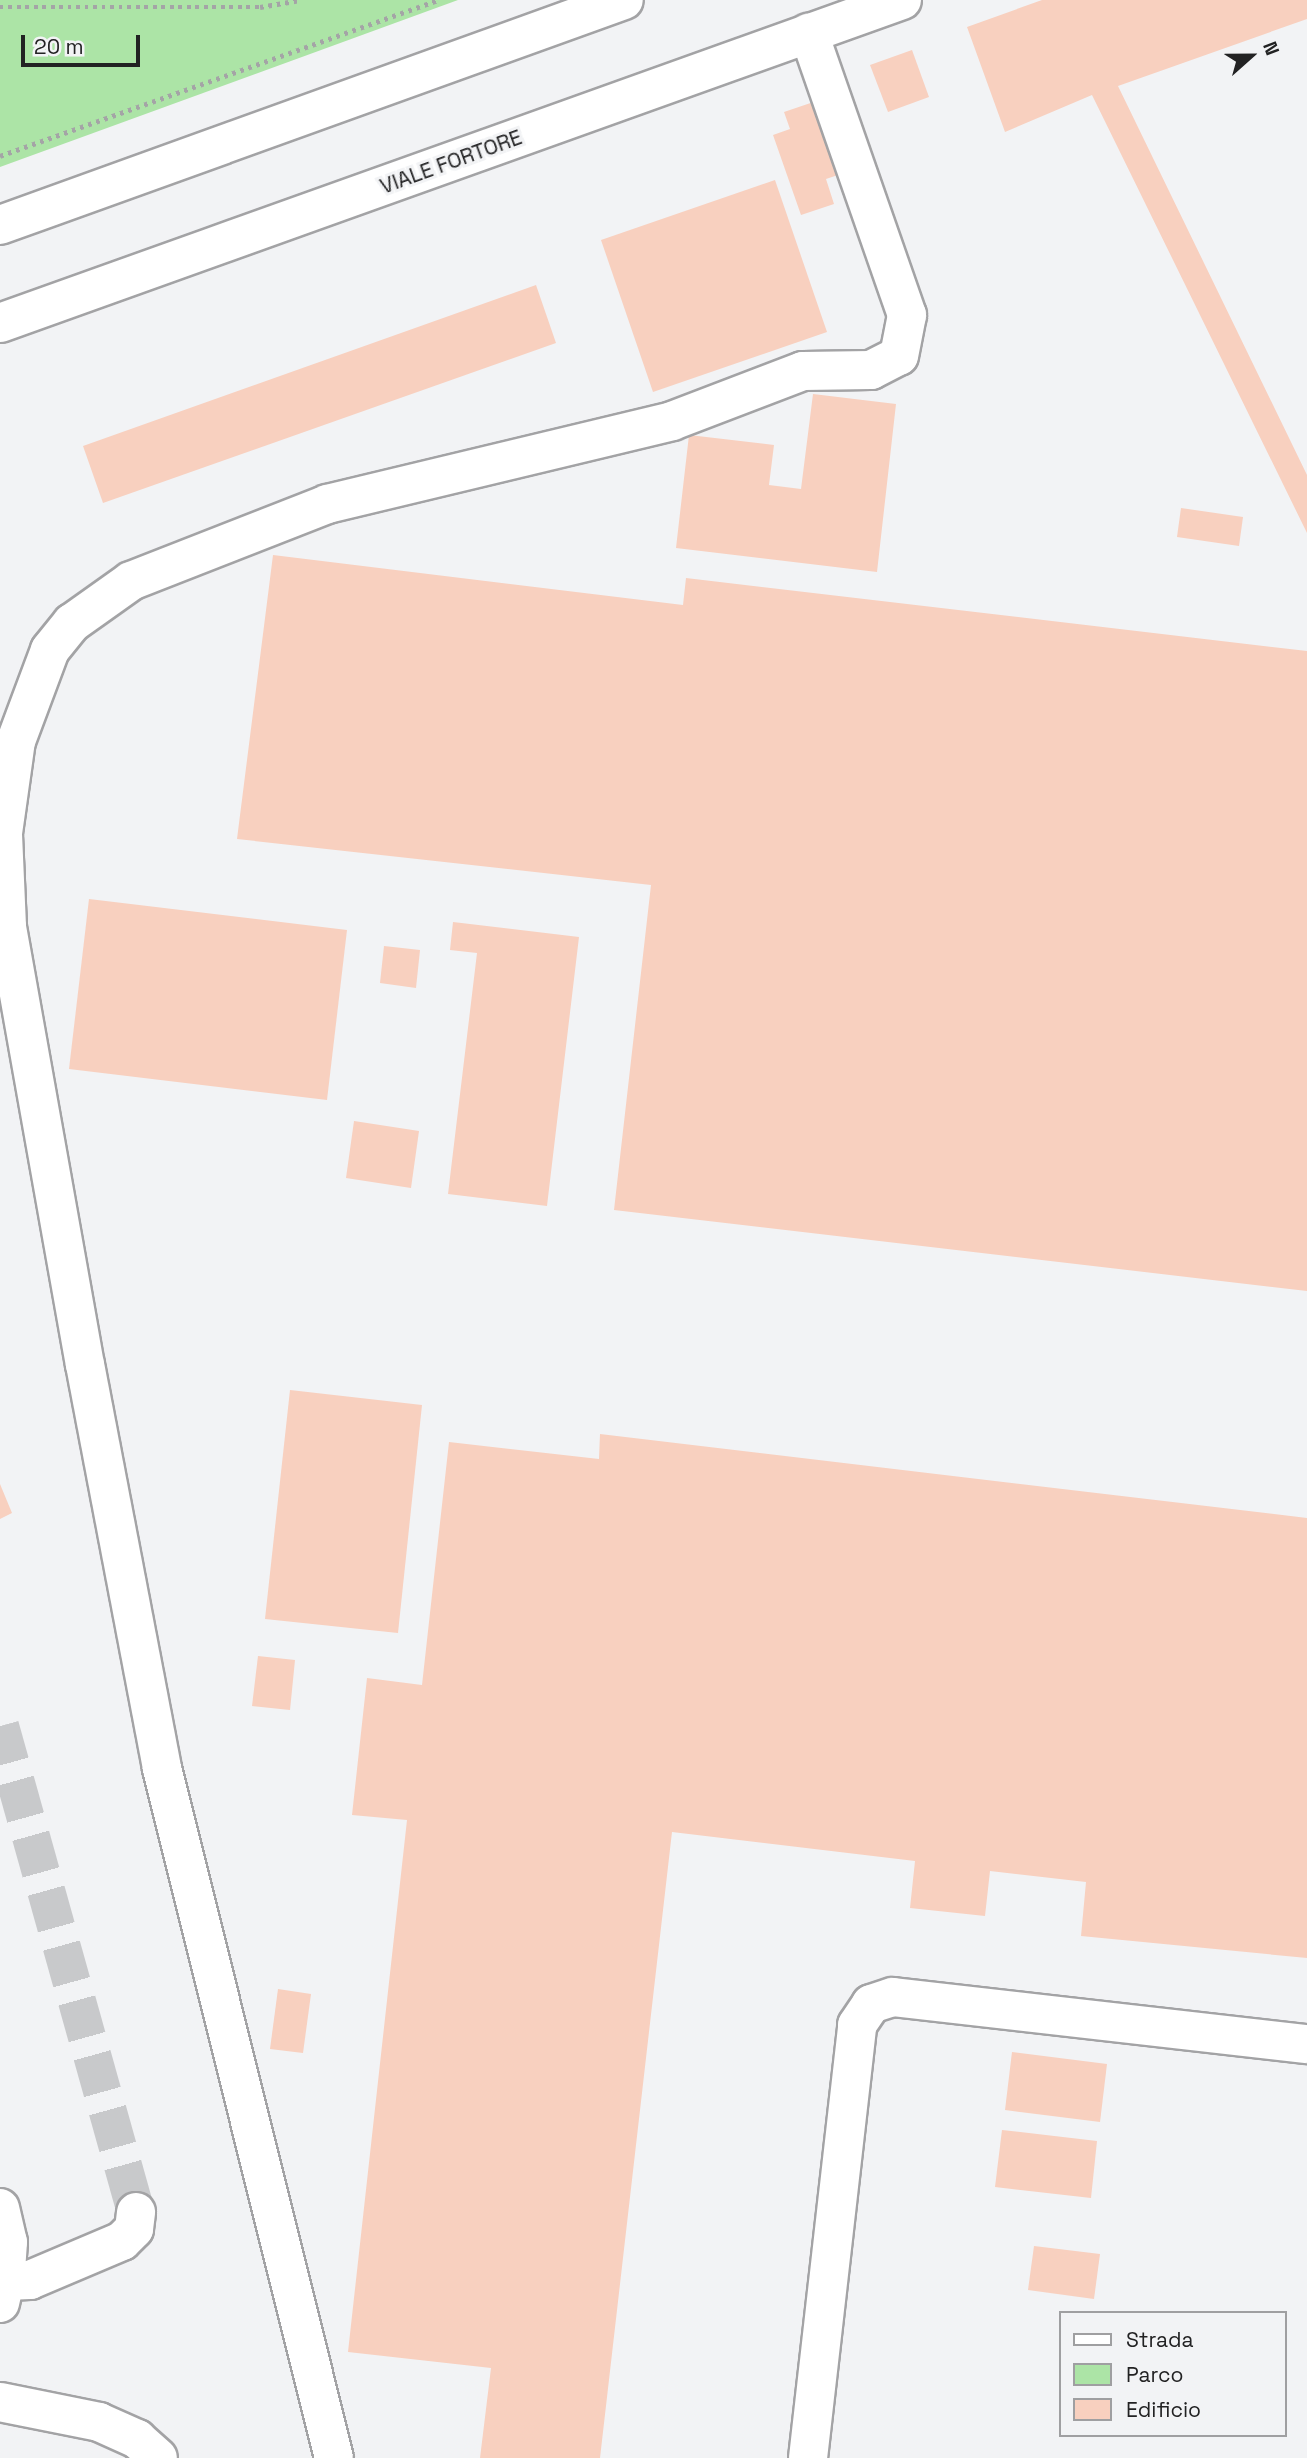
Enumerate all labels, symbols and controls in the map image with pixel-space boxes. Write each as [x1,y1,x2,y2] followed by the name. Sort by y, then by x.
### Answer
[24,21,144,65] scale bar
[1216,21,1286,91] north arrow
[34,33,84,60] text: 20 m
[1257,38,1285,59] text: N
[377,125,525,199] street label: VIALE FORTORE
[1058,2311,1286,2437] legend
[1126,2326,1193,2353] text: Strada
[1126,2361,1184,2388] text: Parco
[1126,2396,1201,2423] text: Edificio

